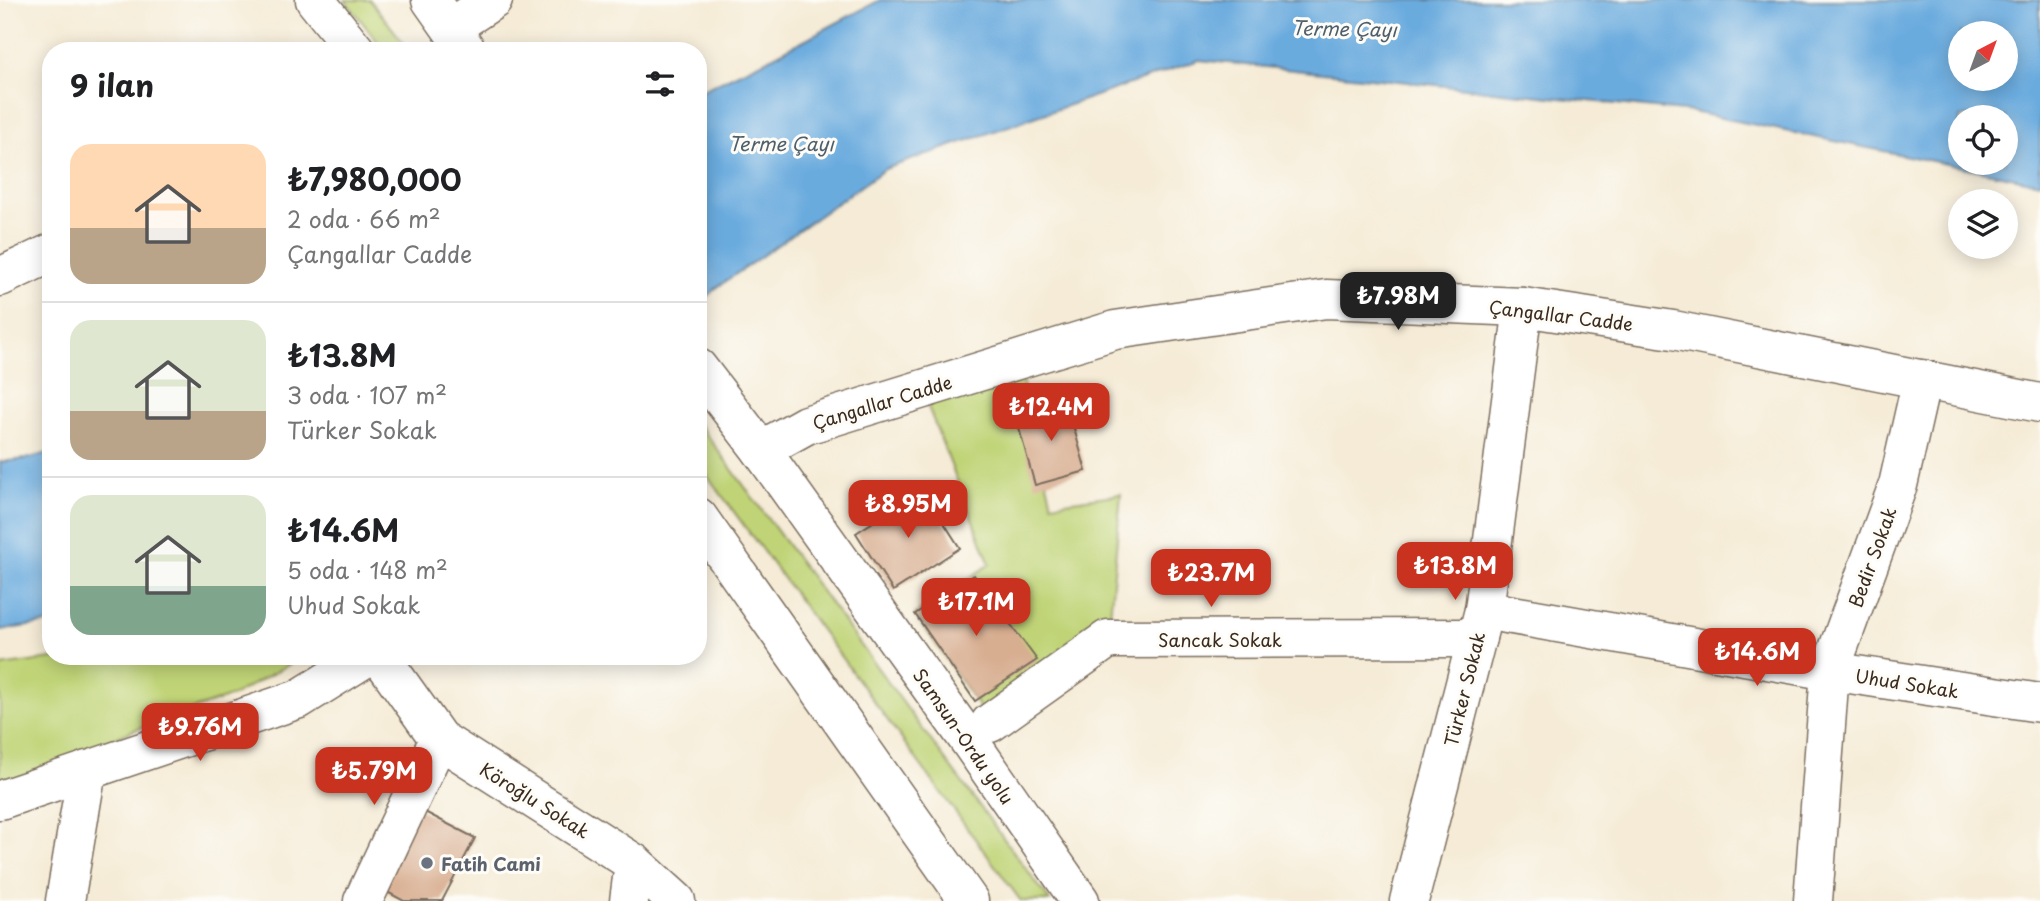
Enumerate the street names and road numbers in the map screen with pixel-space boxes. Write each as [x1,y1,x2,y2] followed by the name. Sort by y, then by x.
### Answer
[1487,293,1635,337] street label: Çangallar Cadde
[809,368,955,436] street label: Çangallar Cadde
[1841,503,1903,611] street label: Bedir Sokak
[1158,626,1282,653] street label: Sancak Sokak
[1437,629,1491,749] street label: Türker Sokak
[1853,661,1961,705] street label: Uhud Sokak
[907,663,1021,809] street label: Samsun-Ordu yolu
[475,755,595,845] street label: Köroğlu Sokak

